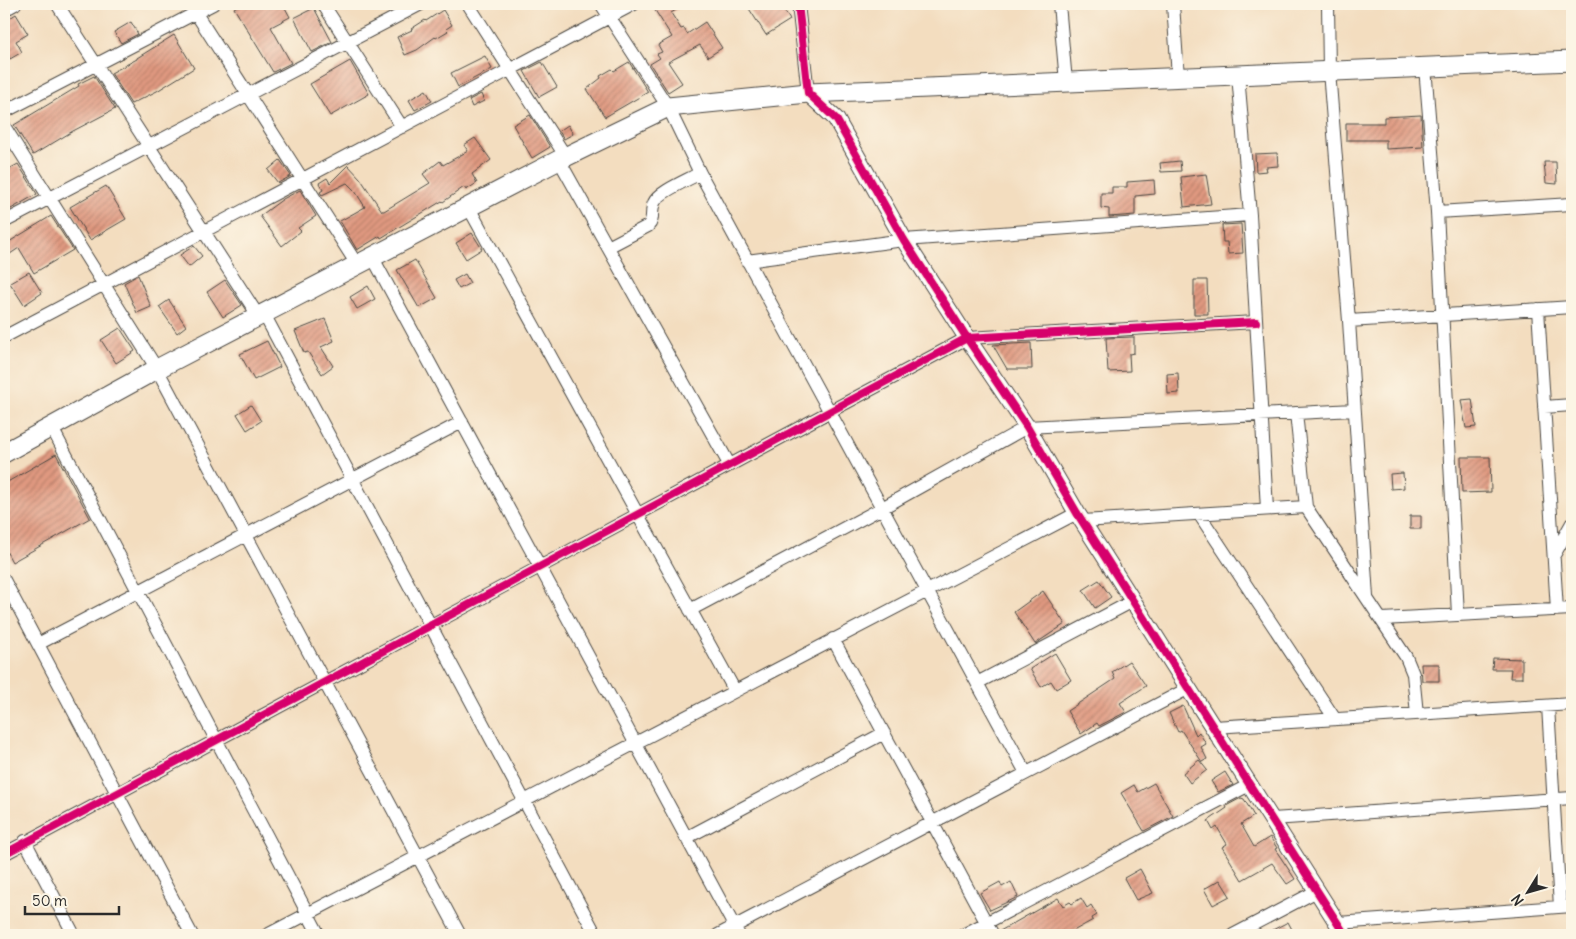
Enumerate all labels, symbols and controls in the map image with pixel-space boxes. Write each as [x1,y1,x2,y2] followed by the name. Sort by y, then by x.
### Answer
[1504,866,1554,916] north arrow
[25,884,119,916] scale bar
[32,891,67,910] text: 50 m
[1508,891,1528,909] text: N

